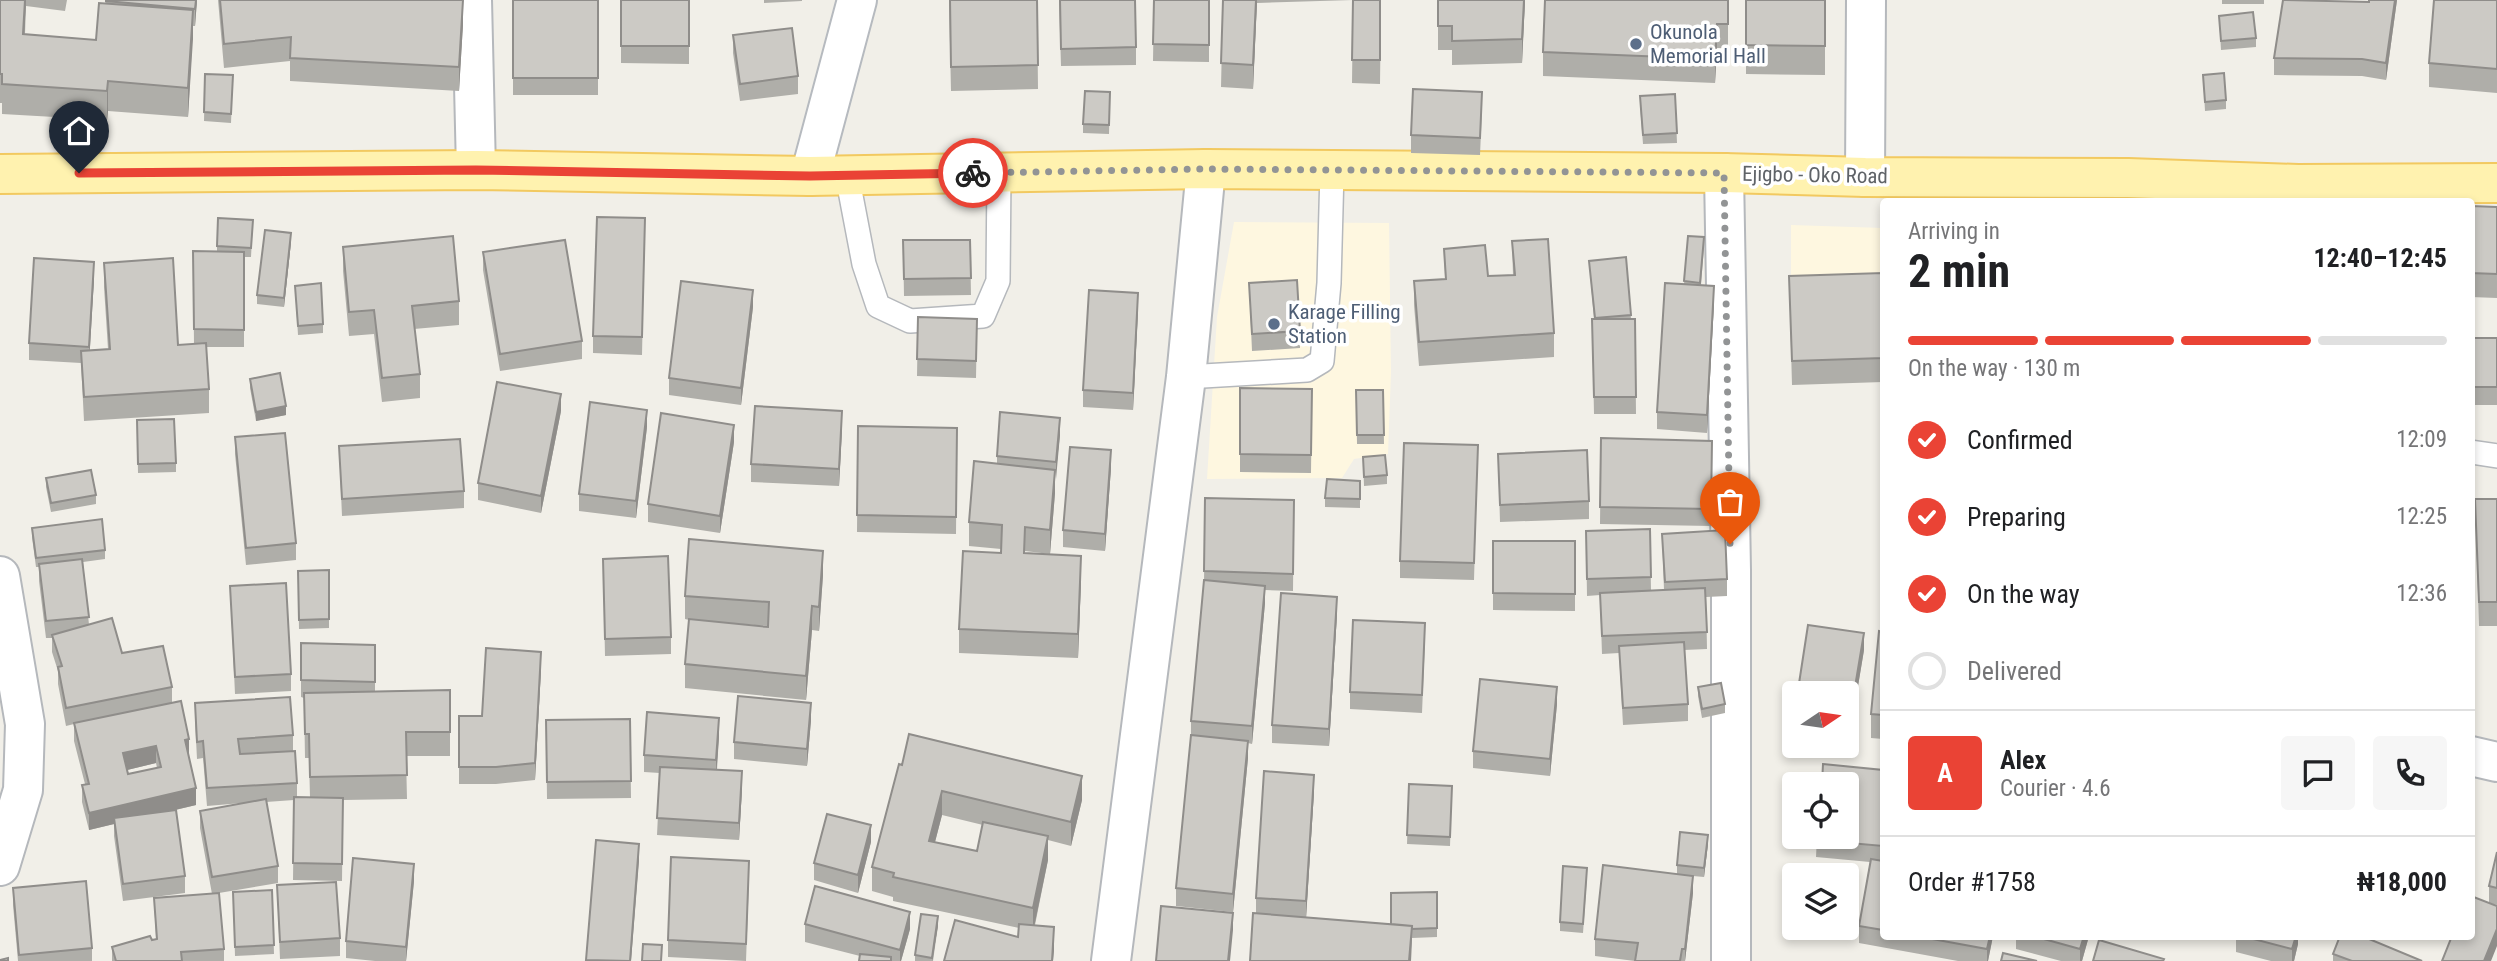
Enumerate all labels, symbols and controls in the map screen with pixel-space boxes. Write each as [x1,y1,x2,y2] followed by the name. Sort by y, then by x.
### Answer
[1650,20,1766,68] place label: Okunola Memorial Hall
[1628,36,1644,52] marker: Okunola Memorial Hall
[49,101,109,173] pin
[60,112,98,150] icon: home
[938,138,1008,208] courier
[954,154,992,192] icon: bike
[1742,162,1888,188] street label: Ejigbo - Oko Road
[1908,218,2000,245] text: Arriving in
[2313,243,2447,273] text: 12:40–12:45
[1908,244,2010,298] text: 2 min
[1288,300,1401,348] place label: Karage Filling Station
[1266,316,1282,332] marker: Karage Filling Station
[1908,355,2080,382] text: On the way · 130 m
[1908,421,1946,459] icon: check
[1967,425,2073,455] text: Confirmed
[2396,426,2447,453] text: 12:09
[1700,472,1760,544] pin
[1711,483,1749,521] icon: bag
[1908,498,1946,536] icon: check
[1967,502,2066,532] text: Preparing
[2396,503,2447,530] text: 12:25
[1908,575,1946,613] icon: check
[1967,579,2080,609] text: On the way
[2396,580,2447,607] text: 12:36
[1967,656,2062,686] text: Delivered
[1782,681,1858,758] north arrow
[1782,681,1859,940] map controls
[2281,736,2355,810] button: chat
[2373,736,2447,810] button: phone
[2000,745,2046,775] text: Alex
[1937,758,1953,788] text: A
[1782,772,1859,849] button: locate
[2000,775,2111,802] text: Courier · 4.6
[1782,863,1859,940] button: layers
[1908,867,2036,897] text: Order #1758
[2356,867,2447,897] text: ₦18,000

